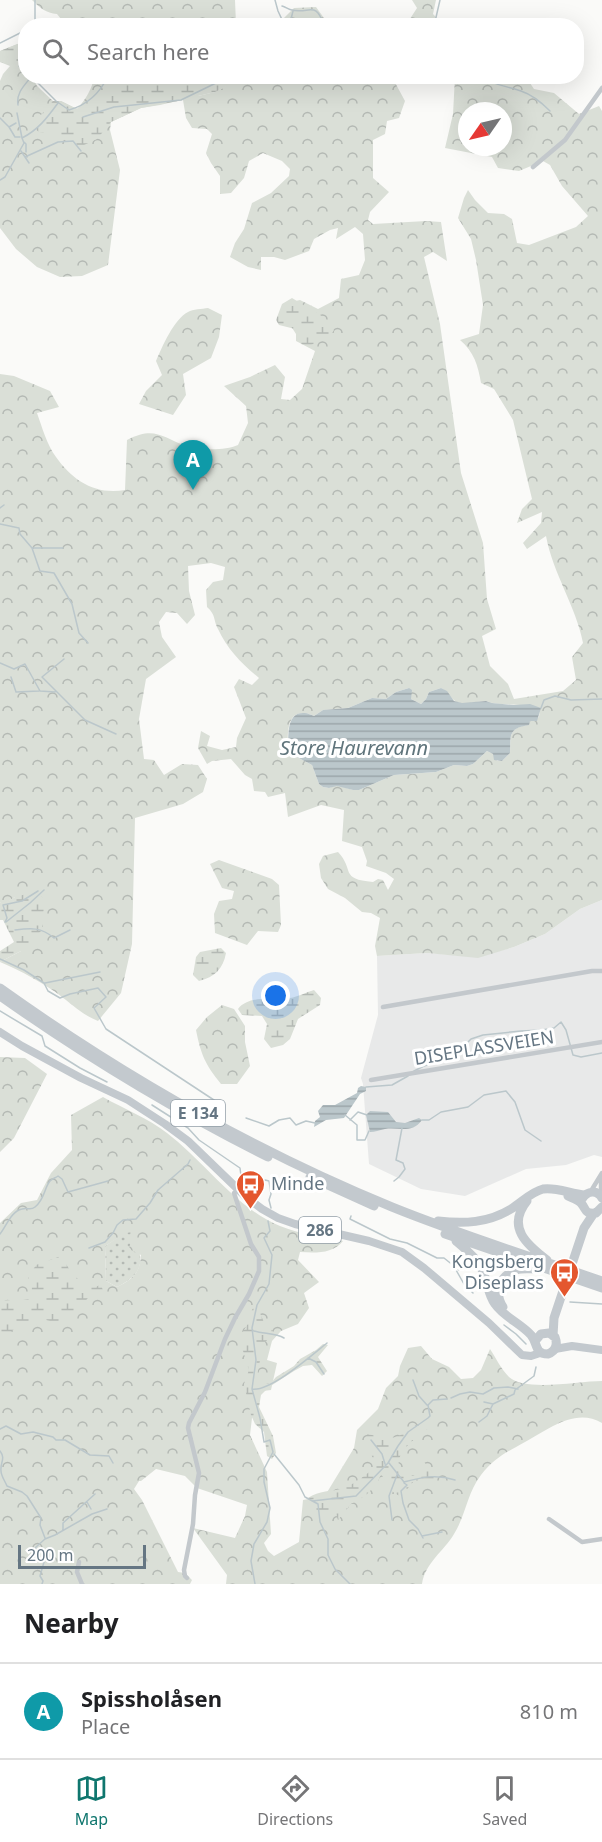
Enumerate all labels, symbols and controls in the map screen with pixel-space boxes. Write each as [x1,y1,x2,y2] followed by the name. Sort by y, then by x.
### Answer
[18,18,584,84] search box
[39,35,72,68] icon: search
[87,36,209,66] text: Search here
[458,102,512,156] north arrow
[174,440,212,490] pin: A
[280,734,428,761] water label: Store Haurevann
[261,981,290,1010] your location
[412,1024,556,1070] street label: DISEPLASSVEIEN
[171,1100,225,1126] road number: E 134
[234,1168,266,1210] bus stop icon: Minde
[271,1171,324,1195] place label: Minde
[299,1217,341,1243] road number: 286
[452,1249,544,1294] place label: Kongsberg Diseplass
[549,1256,581,1298] bus stop icon: Kongsberg Diseplass
[18,1542,146,1570] scale bar
[27,1544,74,1566] text: 200 m
[24,1605,119,1641] text: Nearby
[81,1683,222,1713] text: Spissholåsen
[37,1698,50,1725] text: A
[520,1698,578,1725] text: 810 m
[81,1713,130,1740] text: Place
[75,1772,108,1830] tab: Map
[257,1772,333,1830] tab: Directions
[483,1772,527,1830] tab: Saved

